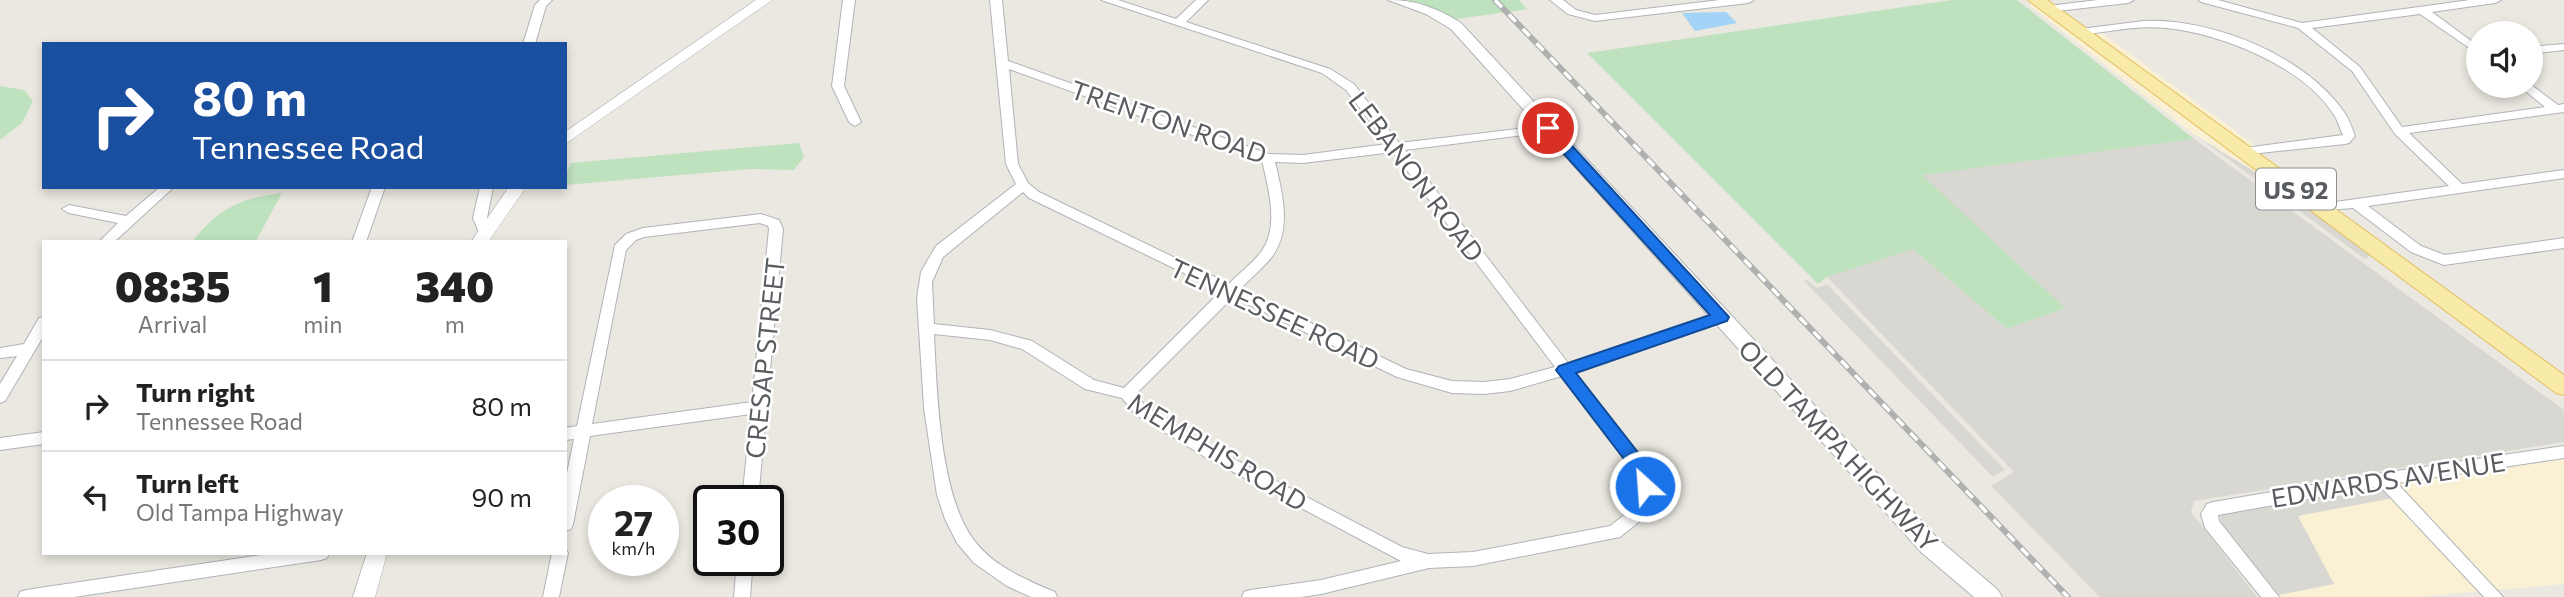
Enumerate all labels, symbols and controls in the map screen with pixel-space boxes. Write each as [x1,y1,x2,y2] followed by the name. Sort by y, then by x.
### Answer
[2466,21,2543,98] map controls
[2466,21,2543,98] button: sound
[192,66,307,126] text: 80 m
[77,70,168,161] icon: right
[1067,73,1271,169] street label: TRENTON ROAD
[1343,85,1491,267] street label: LEBANON ROAD
[1518,98,1578,158] pin
[1529,109,1567,147] icon: arrive
[192,126,424,166] text: Tennessee Road
[2256,168,2336,210] road number: US 92
[1165,251,1385,375] street label: TENNESSEE ROAD
[738,256,790,460] street label: CRESAP STREET
[115,259,230,311] text: 08:35
[313,259,333,311] text: 1
[415,259,494,311] text: 340
[138,310,207,338] text: Arrival
[303,310,342,338] text: min
[445,310,465,338] text: m
[1733,333,1945,557] street label: OLD TAMPA HIGHWAY
[136,376,255,407] text: Turn right
[1123,385,1313,517] street label: MEMPHIS ROAD
[77,387,115,425] icon: right
[472,390,532,421] text: 80 m
[136,407,303,435] text: Tennessee Road
[2269,445,2507,513] street label: EDWARDS AVENUE
[1608,449,1682,523] position arrow
[136,467,239,498] text: Turn left
[77,478,115,516] icon: left
[472,481,532,512] text: 90 m
[693,485,784,576] speed limit sign: 30
[136,498,344,526] text: Old Tampa Highway
[614,500,653,543] text: 27
[612,537,655,559] text: km/h

